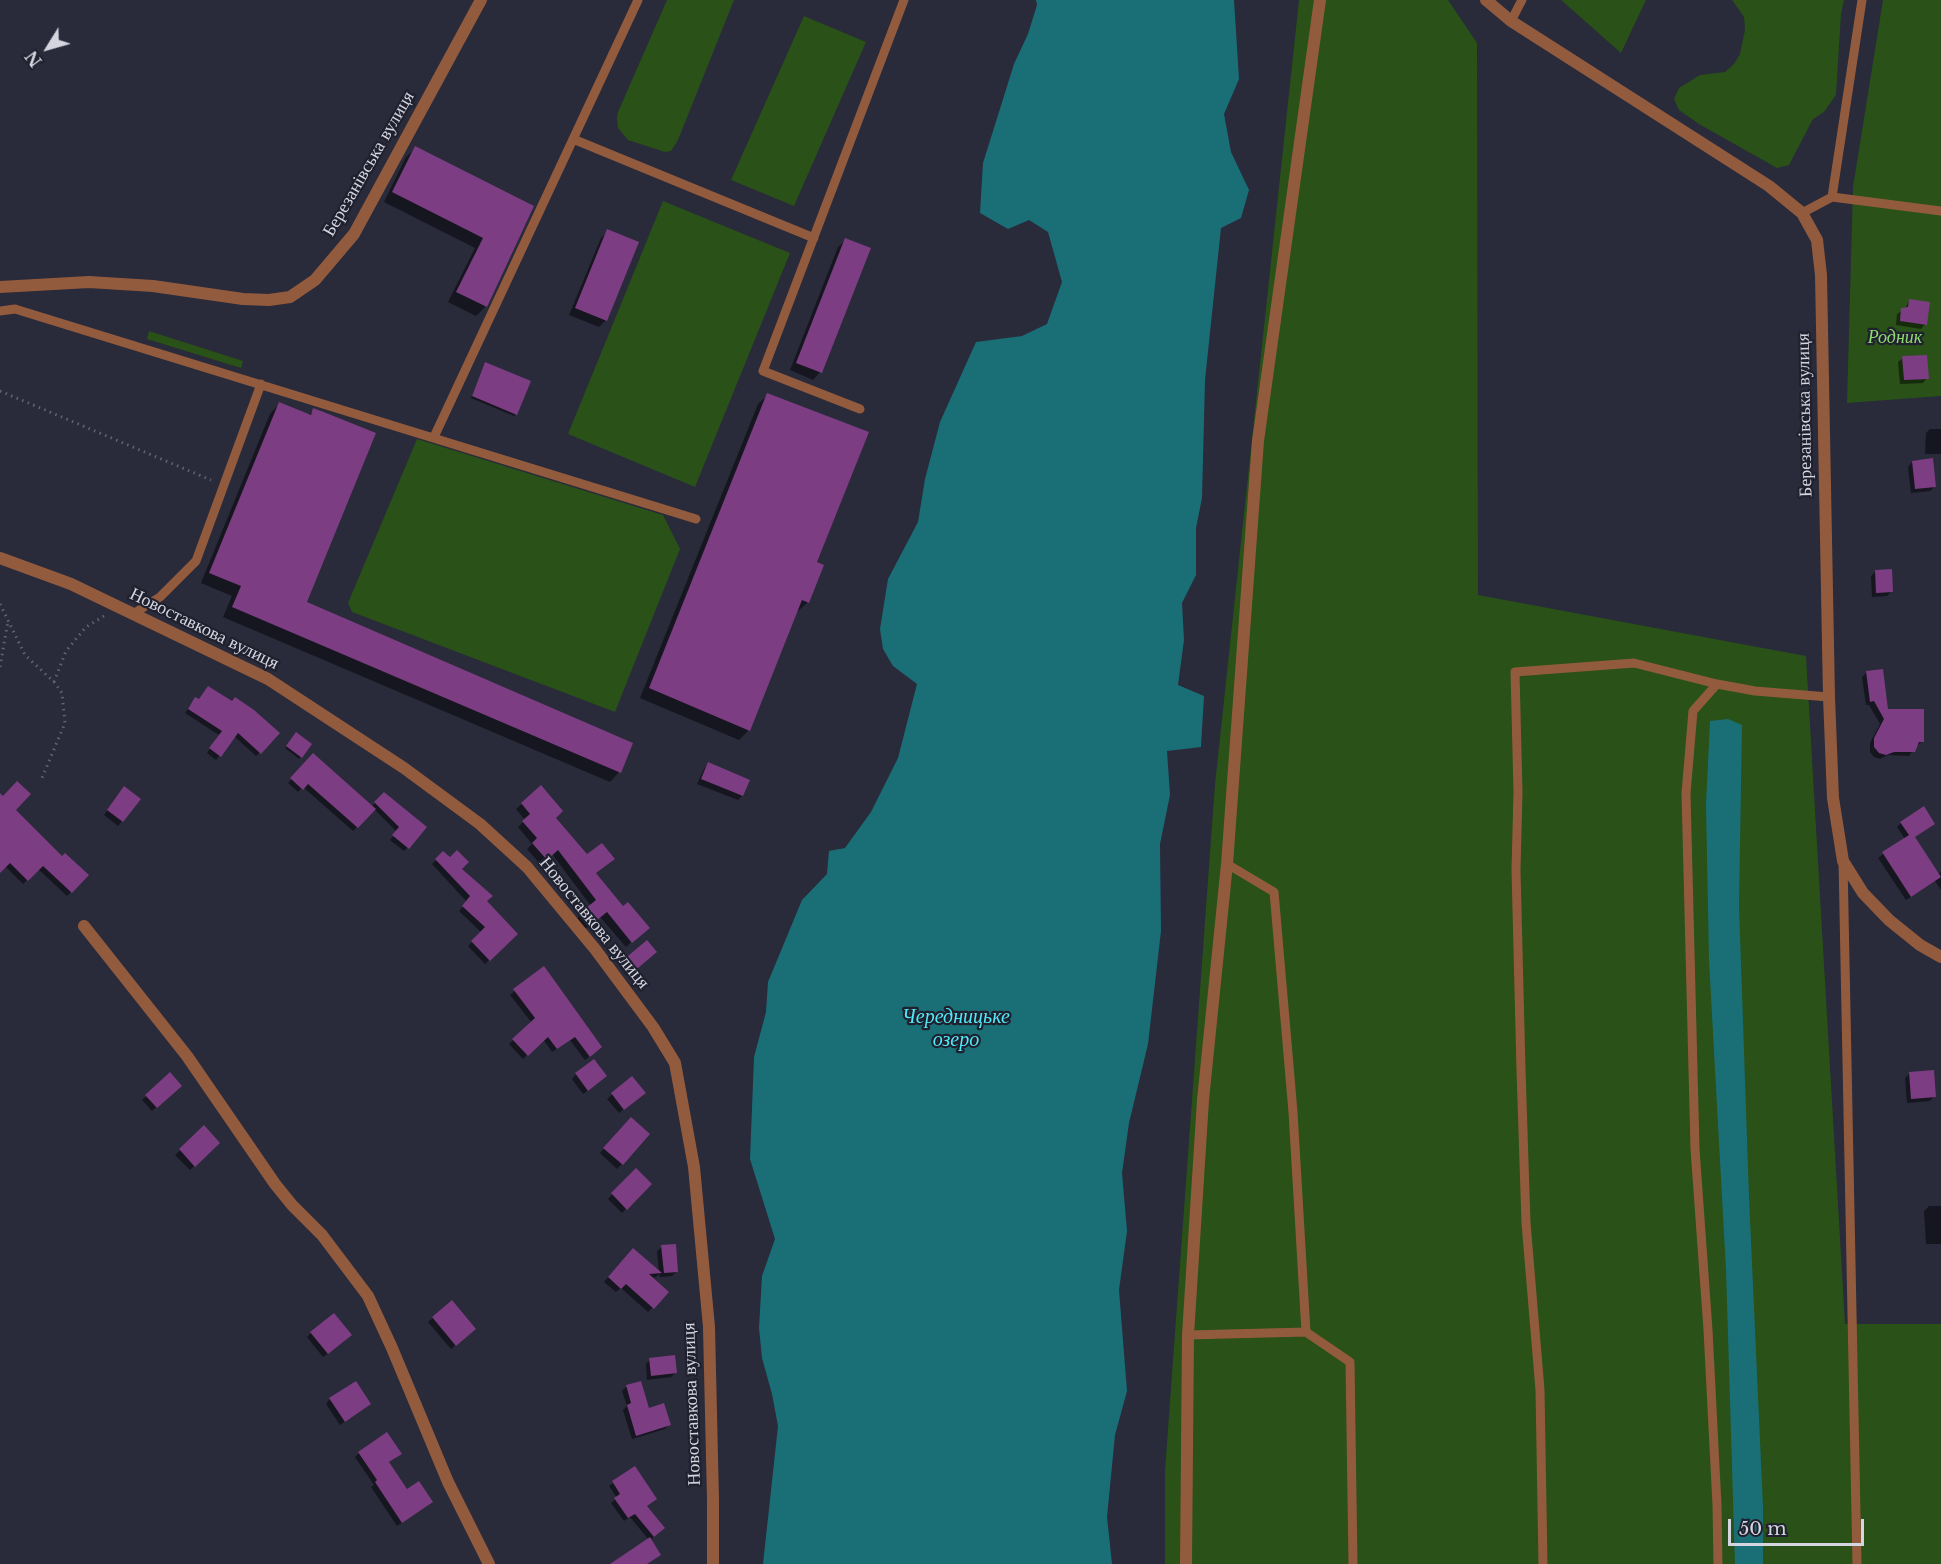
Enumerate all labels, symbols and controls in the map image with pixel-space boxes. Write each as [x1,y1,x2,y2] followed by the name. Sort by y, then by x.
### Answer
[18,18,78,78] north arrow
[21,47,46,71] text: N
[319,88,419,240] street label: Березанівська вулиця
[1868,327,1922,349] park label: Родник
[1793,333,1817,497] street label: Березанівська вулиця
[126,584,282,674] street label: Новоставкова вулиця
[534,853,654,993] street label: Новоставкова вулиця
[902,1005,1010,1052] water label: Чередницьке озеро
[678,1322,706,1486] street label: Новоставкова вулиця
[1731,1507,1868,1545] scale bar
[1739,1518,1787,1540] text: 50 m

